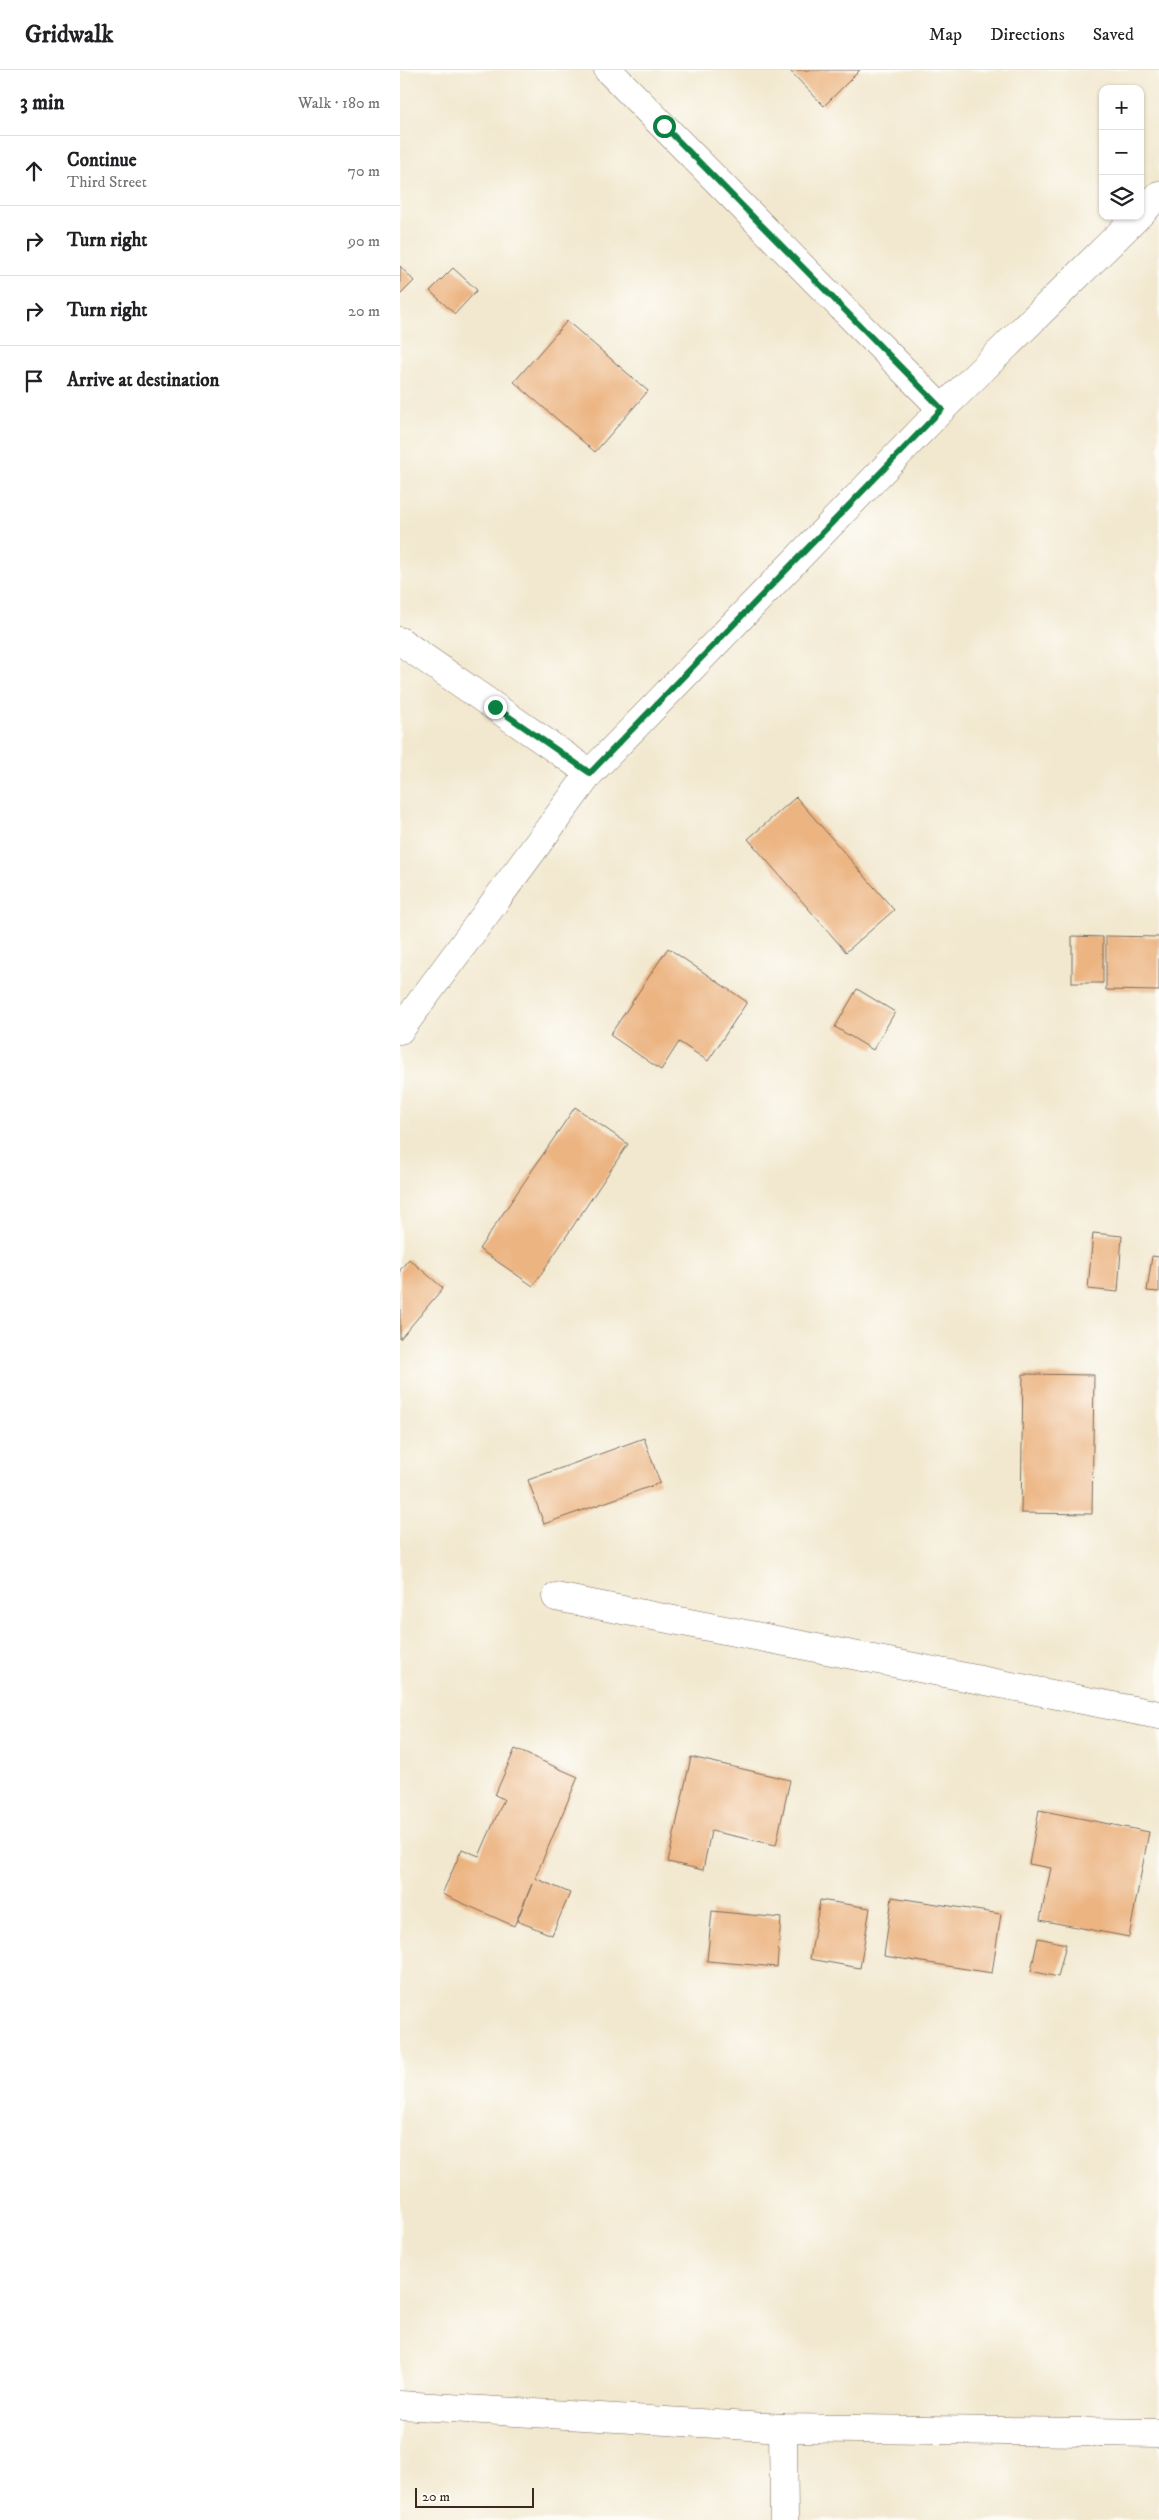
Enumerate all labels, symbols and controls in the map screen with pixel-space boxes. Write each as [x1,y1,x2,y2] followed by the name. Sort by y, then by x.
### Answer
[25,20,113,50] text: Gridwalk
[929,24,962,46] text: Map
[990,24,1065,46] text: Directions
[1093,24,1134,46] text: Saved
[1099,85,1144,220] map controls
[1099,85,1144,130] button: +
[20,90,65,116] text: 3 min
[298,93,380,113] text: Walk · 180 m
[653,115,676,138] route start
[1099,130,1144,175] button: −
[67,149,137,172] text: Continue
[20,157,48,185] icon: ahead
[348,161,380,181] text: 70 m
[67,172,147,192] text: Third Street
[1099,175,1144,220] button: layers
[20,227,48,255] icon: right
[67,229,147,252] text: Turn right
[348,231,380,251] text: 90 m
[20,297,48,325] icon: right
[67,299,147,322] text: Turn right
[348,301,380,321] text: 20 m
[20,367,48,395] icon: arrive
[67,369,219,392] text: Arrive at destination
[484,696,507,719] route end
[415,2485,534,2508] scale bar
[422,2488,450,2506] text: 20 m

